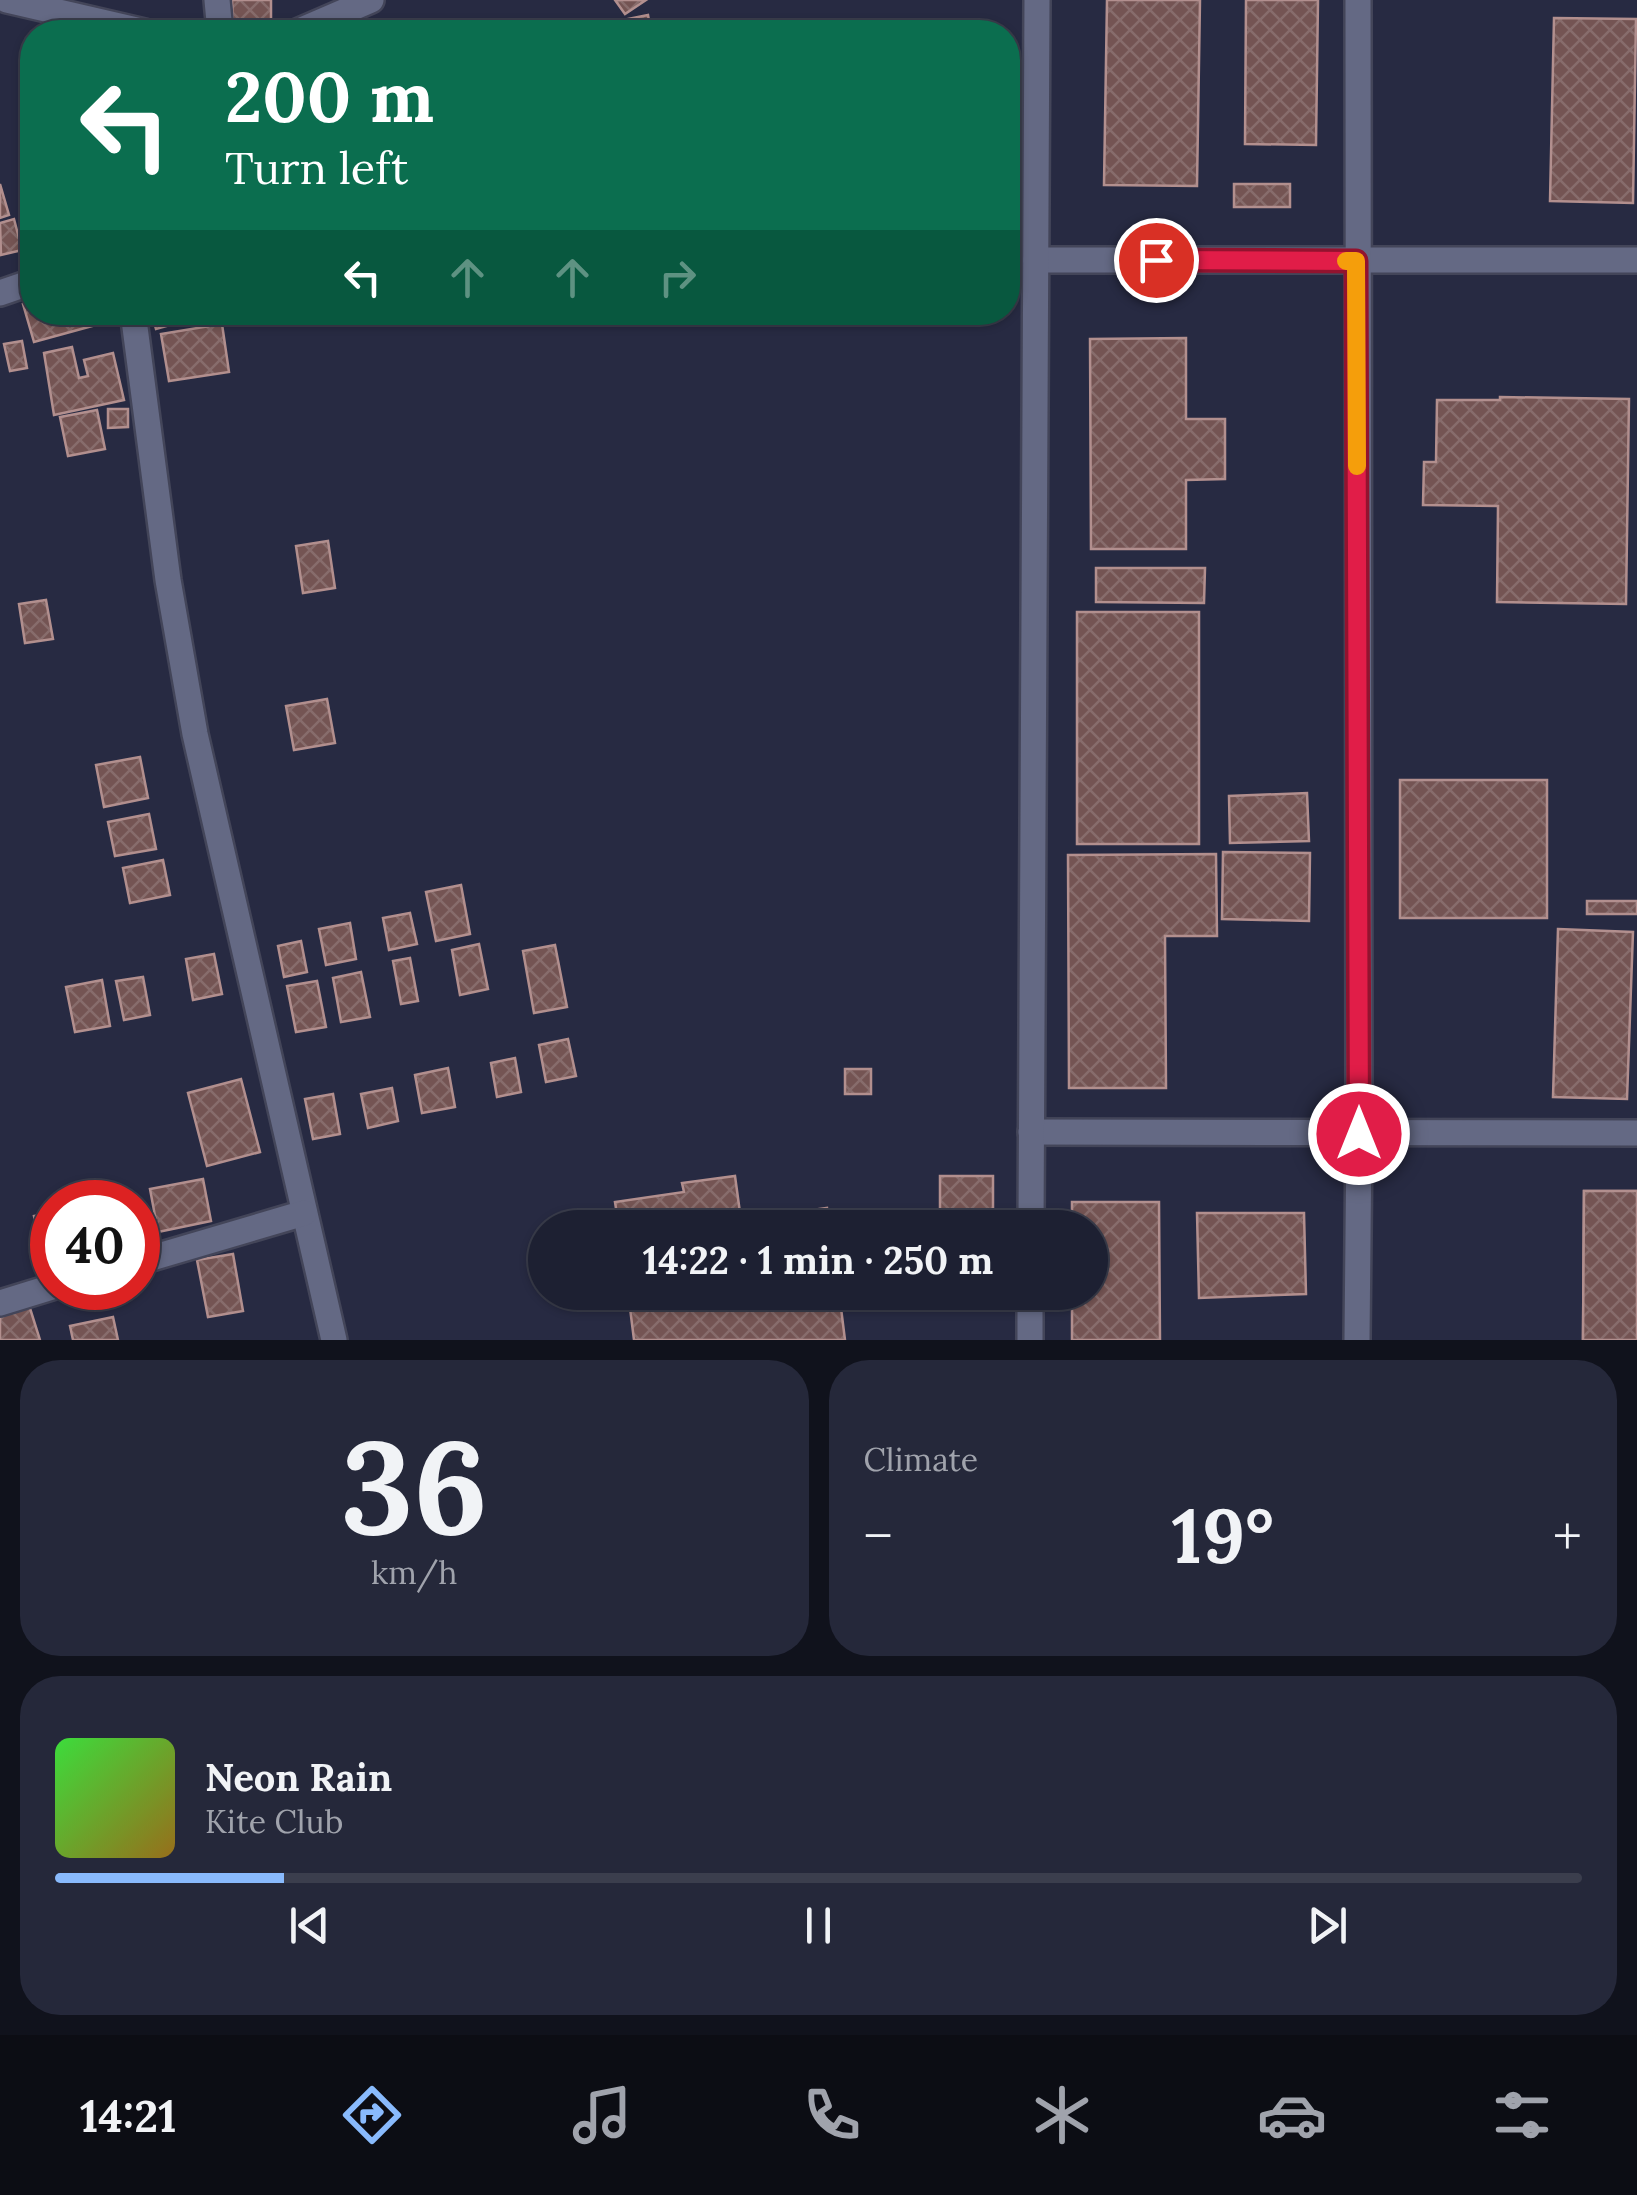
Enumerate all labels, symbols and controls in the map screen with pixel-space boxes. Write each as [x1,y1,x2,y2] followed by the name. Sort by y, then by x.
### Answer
[225,52,434,141] text: 200 m
[60,60,190,190] icon: left
[225,139,408,196] text: Turn left
[1114,218,1199,303] pin
[1129,233,1184,288] icon: arrive
[335,250,390,305] icon: left
[440,250,495,305] icon: ahead
[545,250,600,305] icon: ahead
[650,250,705,305] icon: right
[1307,1082,1411,1186] position arrow
[30,1180,160,1310] speed limit sign: 40
[643,1236,993,1284] text: 14:22 · 1 min · 250 m
[340,1403,488,1570] text: 36
[864,1439,978,1480] text: Climate
[1172,1488,1274,1584] text: 19°
[864,1501,893,1571] text: −
[1553,1501,1582,1571] text: +
[371,1552,457,1593] text: km/h
[205,1753,392,1801] text: Neon Rain
[205,1801,343,1842] text: Kite Club
[282,1898,337,1953] icon: previous
[791,1898,846,1953] icon: pause
[1300,1898,1355,1953] icon: next
[337,2080,407,2150] icon: directions
[567,2080,637,2150] icon: music
[797,2080,867,2150] icon: phone
[1027,2080,1097,2150] icon: climate
[1257,2080,1327,2150] icon: car
[1487,2080,1557,2150] icon: filters
[80,2087,176,2144] text: 14:21

